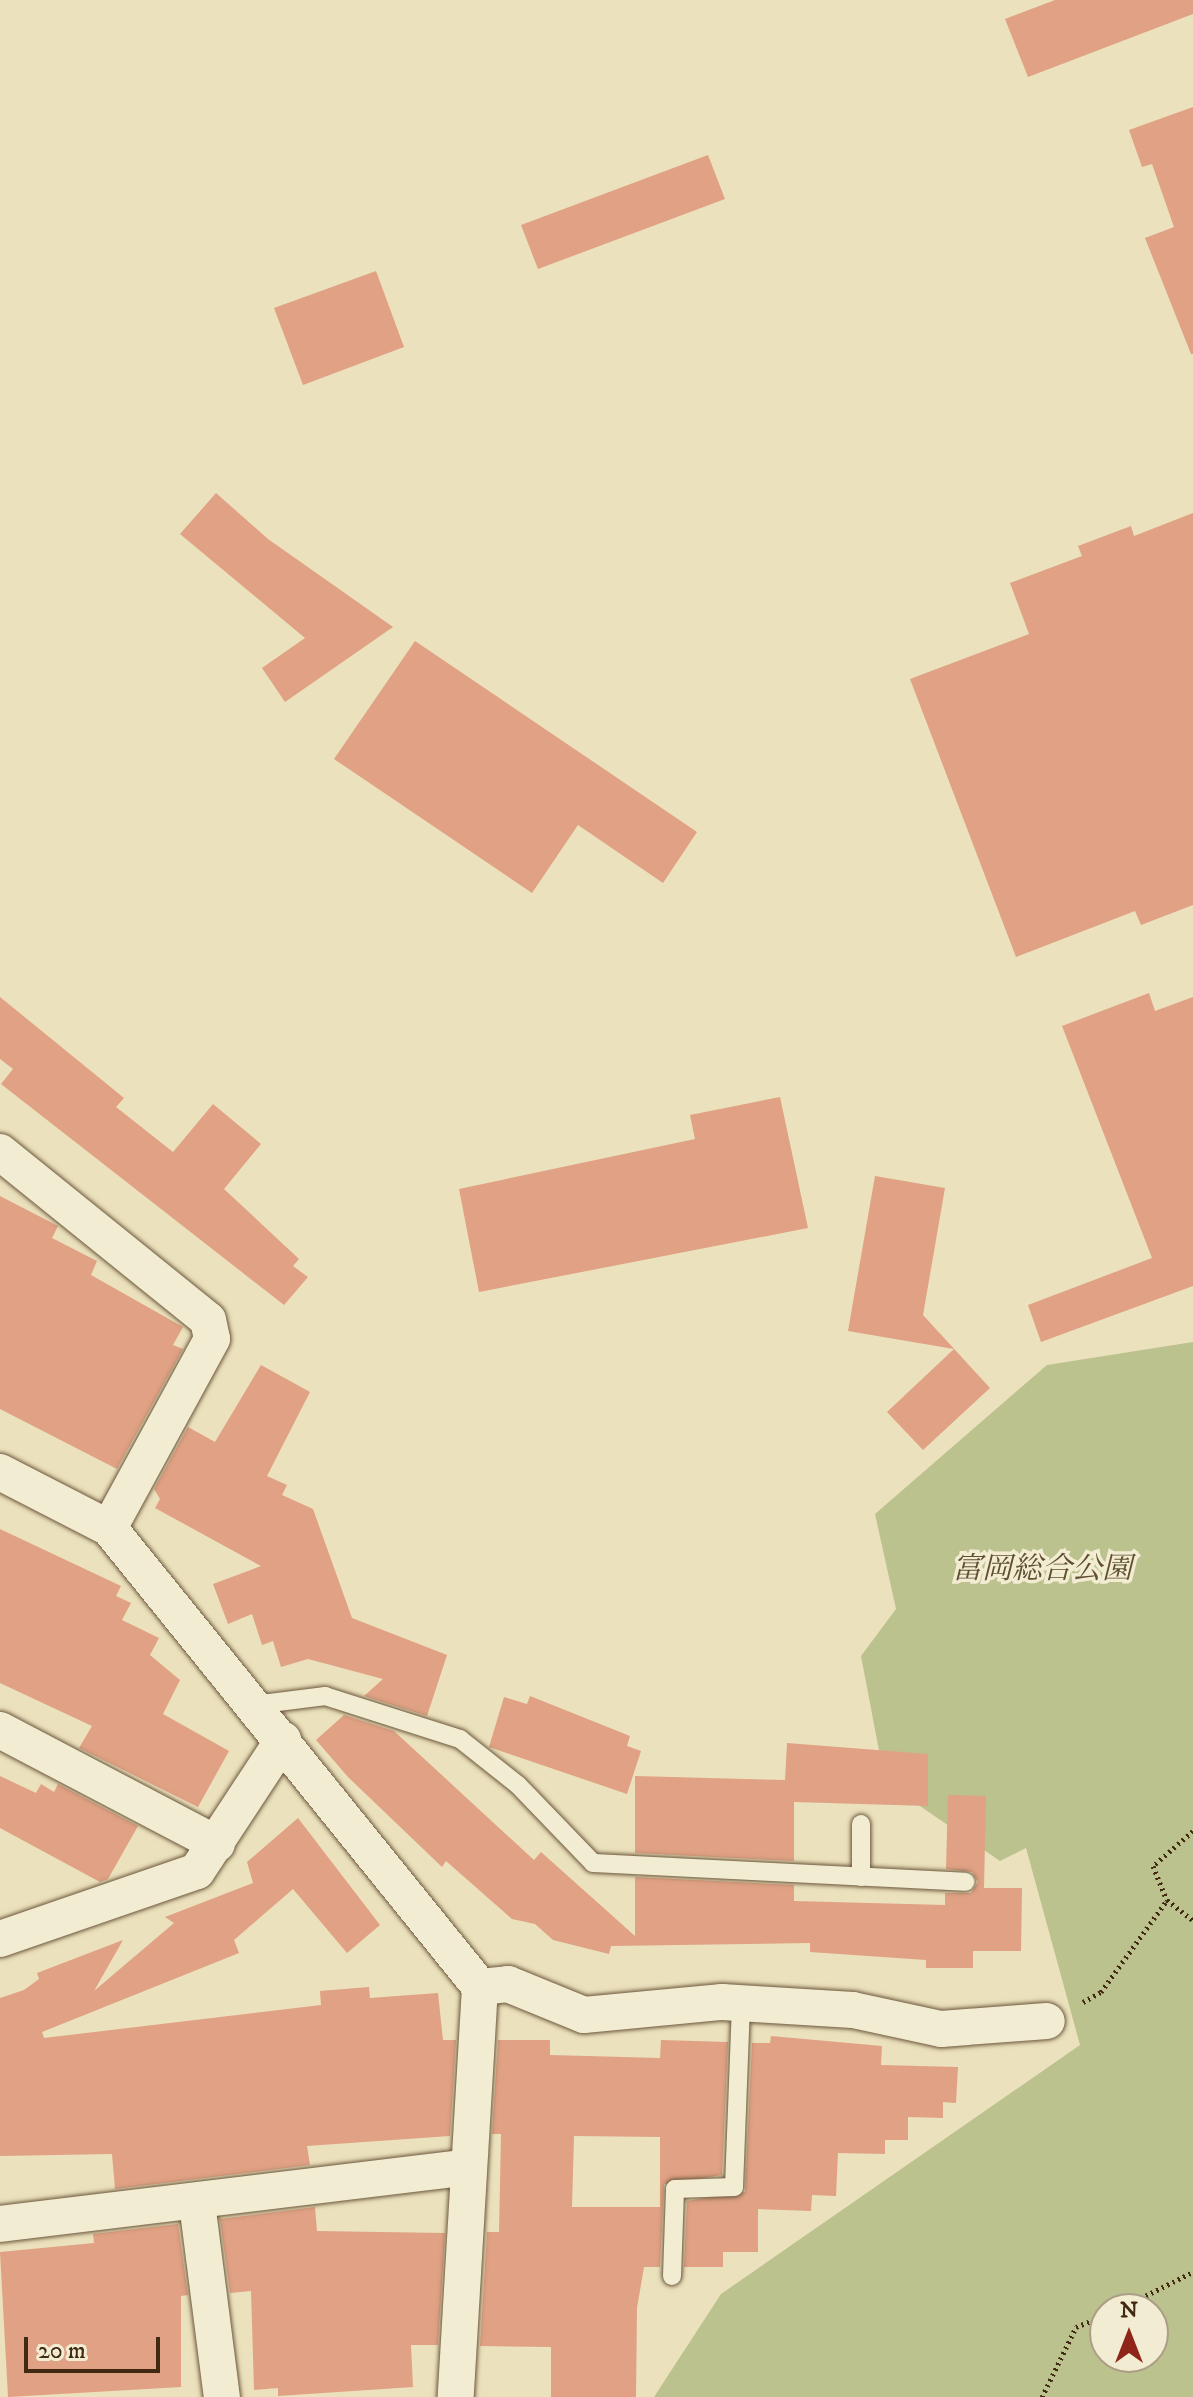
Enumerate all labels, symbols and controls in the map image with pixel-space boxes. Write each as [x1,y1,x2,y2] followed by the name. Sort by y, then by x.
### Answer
[952,1552,1132,1588] park label: 富岡総合公園
[1089,2293,1169,2373] north arrow
[1120,2297,1138,2324] text: N
[28,2321,164,2371] scale bar
[38,2336,86,2366] text: 20 m

